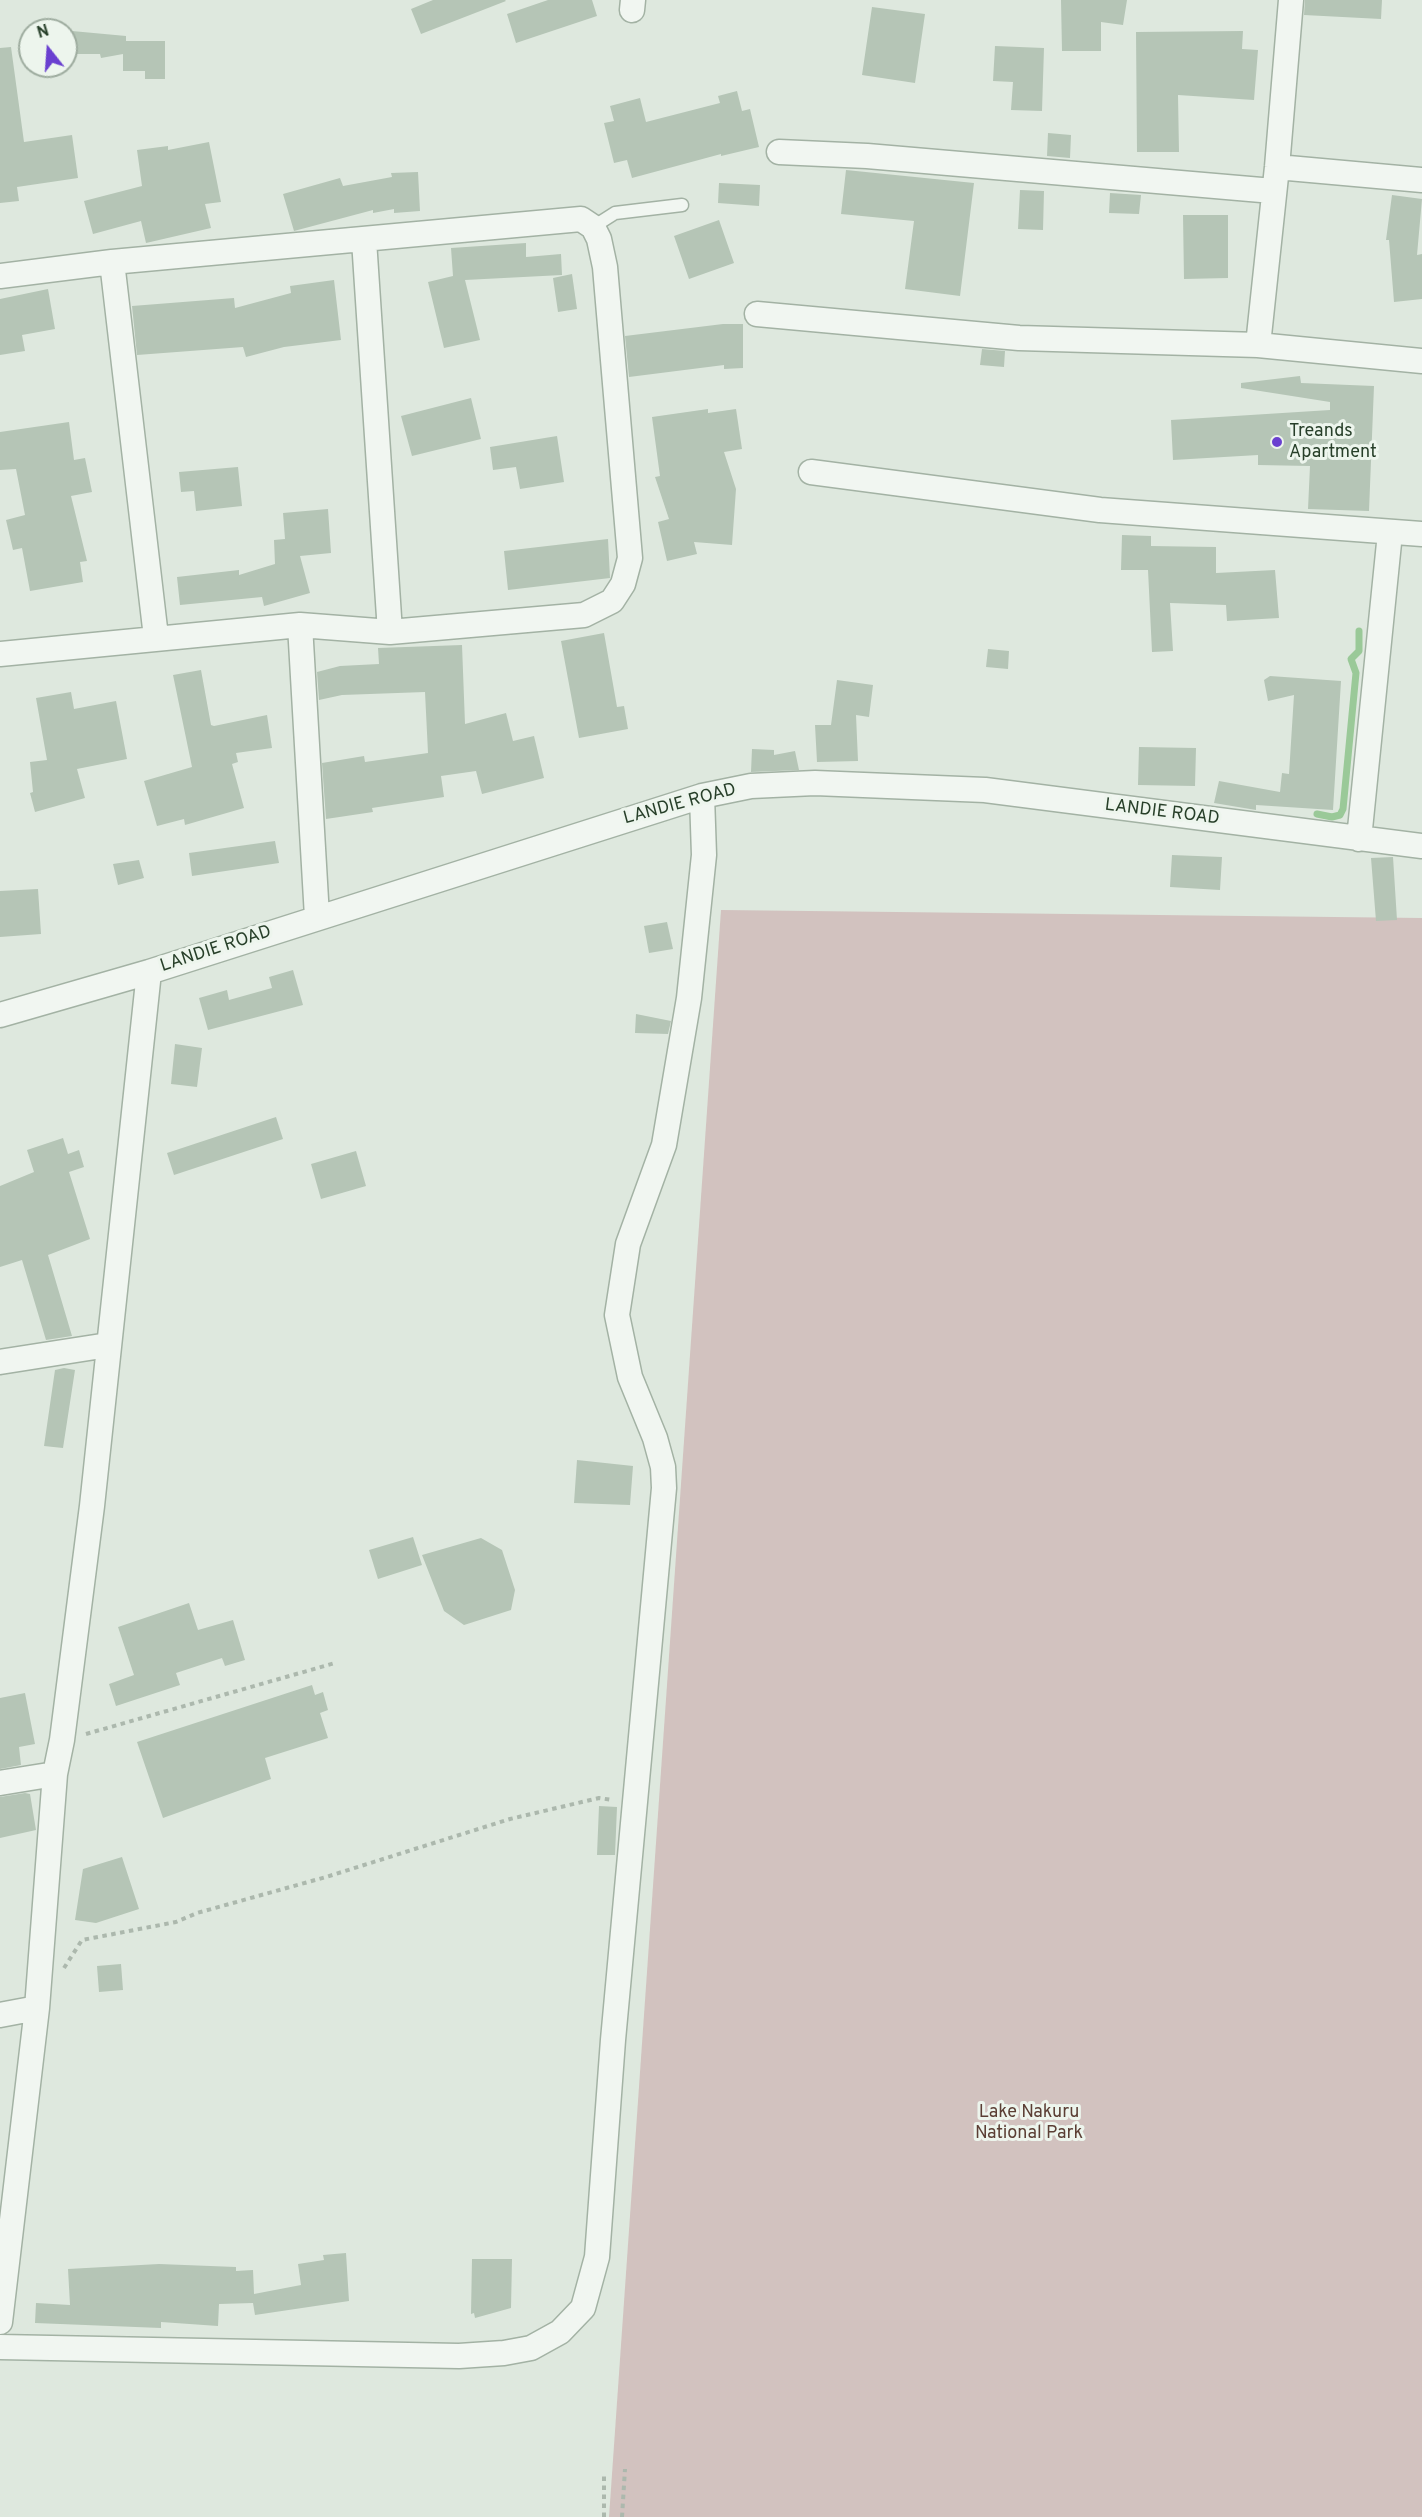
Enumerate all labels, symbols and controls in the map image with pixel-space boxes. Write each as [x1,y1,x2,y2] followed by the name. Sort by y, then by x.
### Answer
[18,18,78,78] north arrow
[35,21,52,44] text: N
[1289,421,1377,464] place label: Treands Apartment
[1270,435,1284,449] marker: Treands Apartment
[621,780,739,830] street label: LANDIE ROAD
[1103,795,1221,831] street label: LANDIE ROAD
[158,922,274,978] street label: LANDIE ROAD
[975,2102,1083,2144] park label: Lake Nakuru National Park

